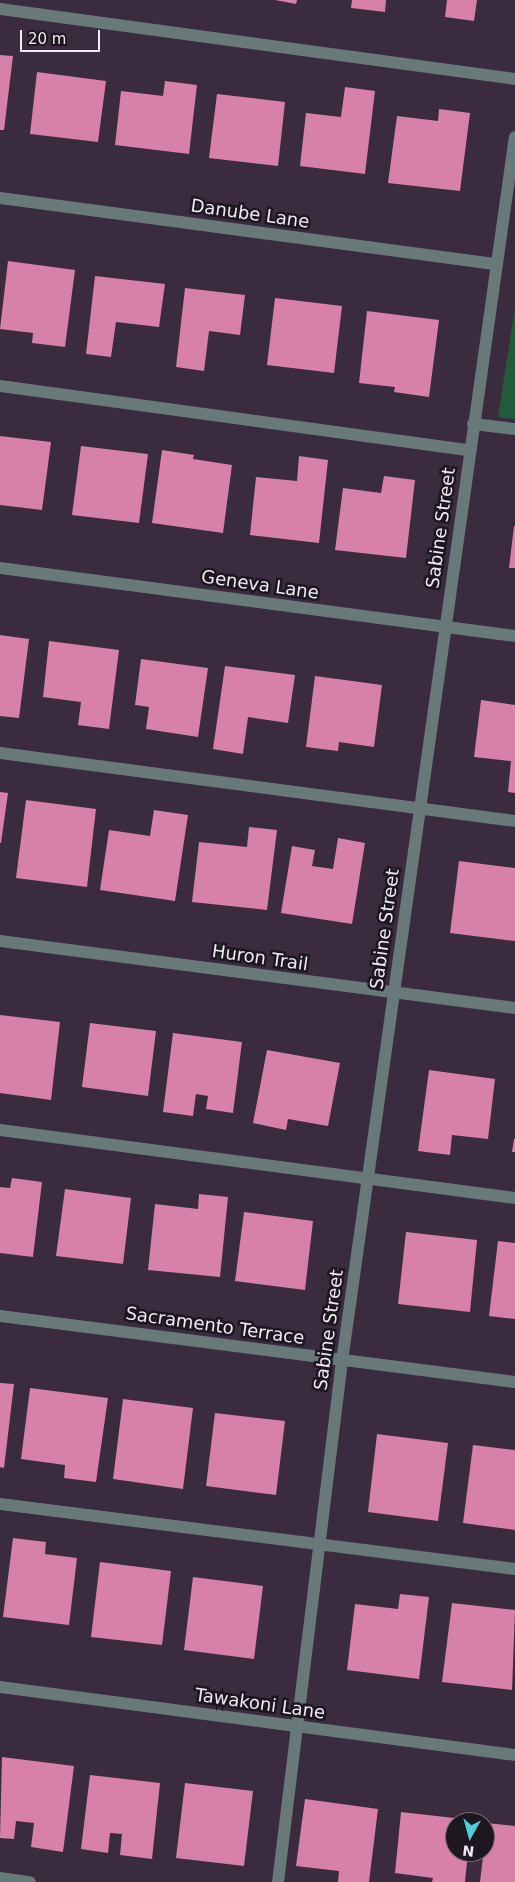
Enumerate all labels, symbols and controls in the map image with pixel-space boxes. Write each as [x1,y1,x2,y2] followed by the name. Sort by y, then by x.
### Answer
[22,20,102,52] scale bar
[28,30,66,48] text: 20 m
[189,195,311,233] street label: Danube Lane
[422,466,460,590] street label: Sabine Street
[200,566,320,604] street label: Geneva Lane
[366,867,404,991] street label: Sabine Street
[211,941,309,975] street label: Huron Trail
[310,1268,348,1392] street label: Sabine Street
[124,1303,306,1349] street label: Sacramento Terrace
[194,1684,326,1724] street label: Tawakoni Lane
[445,1812,495,1862] north arrow
[462,1842,475,1860] text: N

